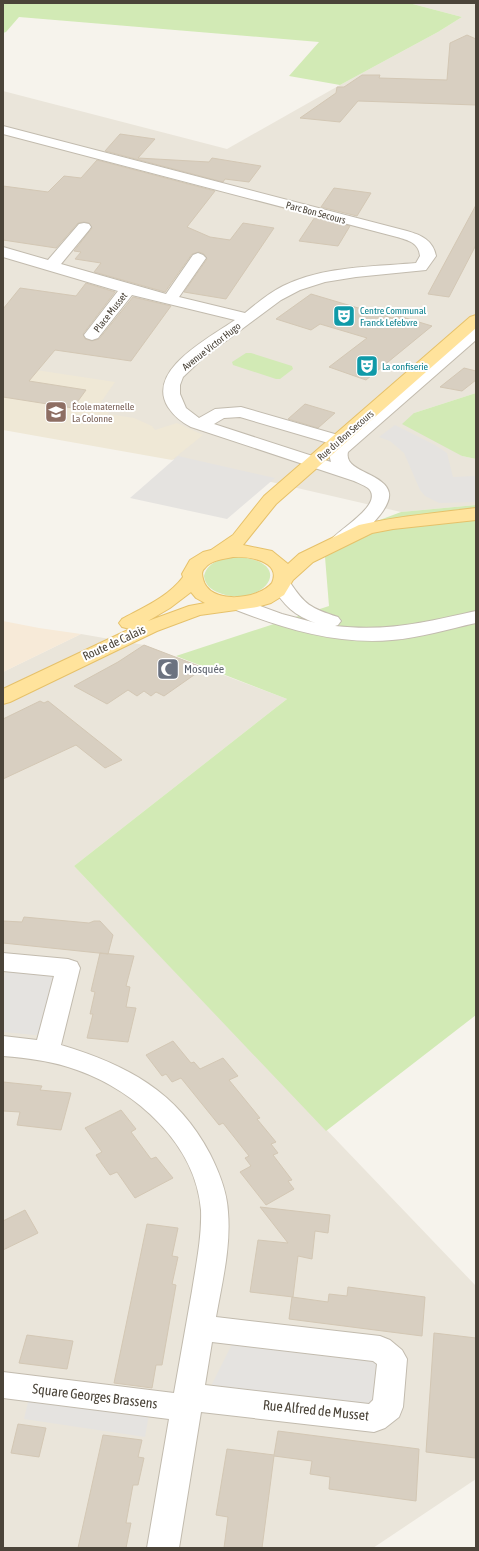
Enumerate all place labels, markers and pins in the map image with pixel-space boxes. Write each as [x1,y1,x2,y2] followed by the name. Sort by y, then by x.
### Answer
[331,303,357,329] theatre icon: Centre Communal Franck Lefebvre
[360,305,427,328] place label: Centre Communal Franck Lefebvre
[354,353,380,379] theatre icon: La confiserie
[382,361,429,372] place label: La confiserie
[43,399,69,425] school or university icon: École maternelle La Colonne
[72,401,135,424] place label: École maternelle La Colonne
[155,656,181,682] mosque icon: Mosquée
[184,662,224,676] place label: Mosquée

